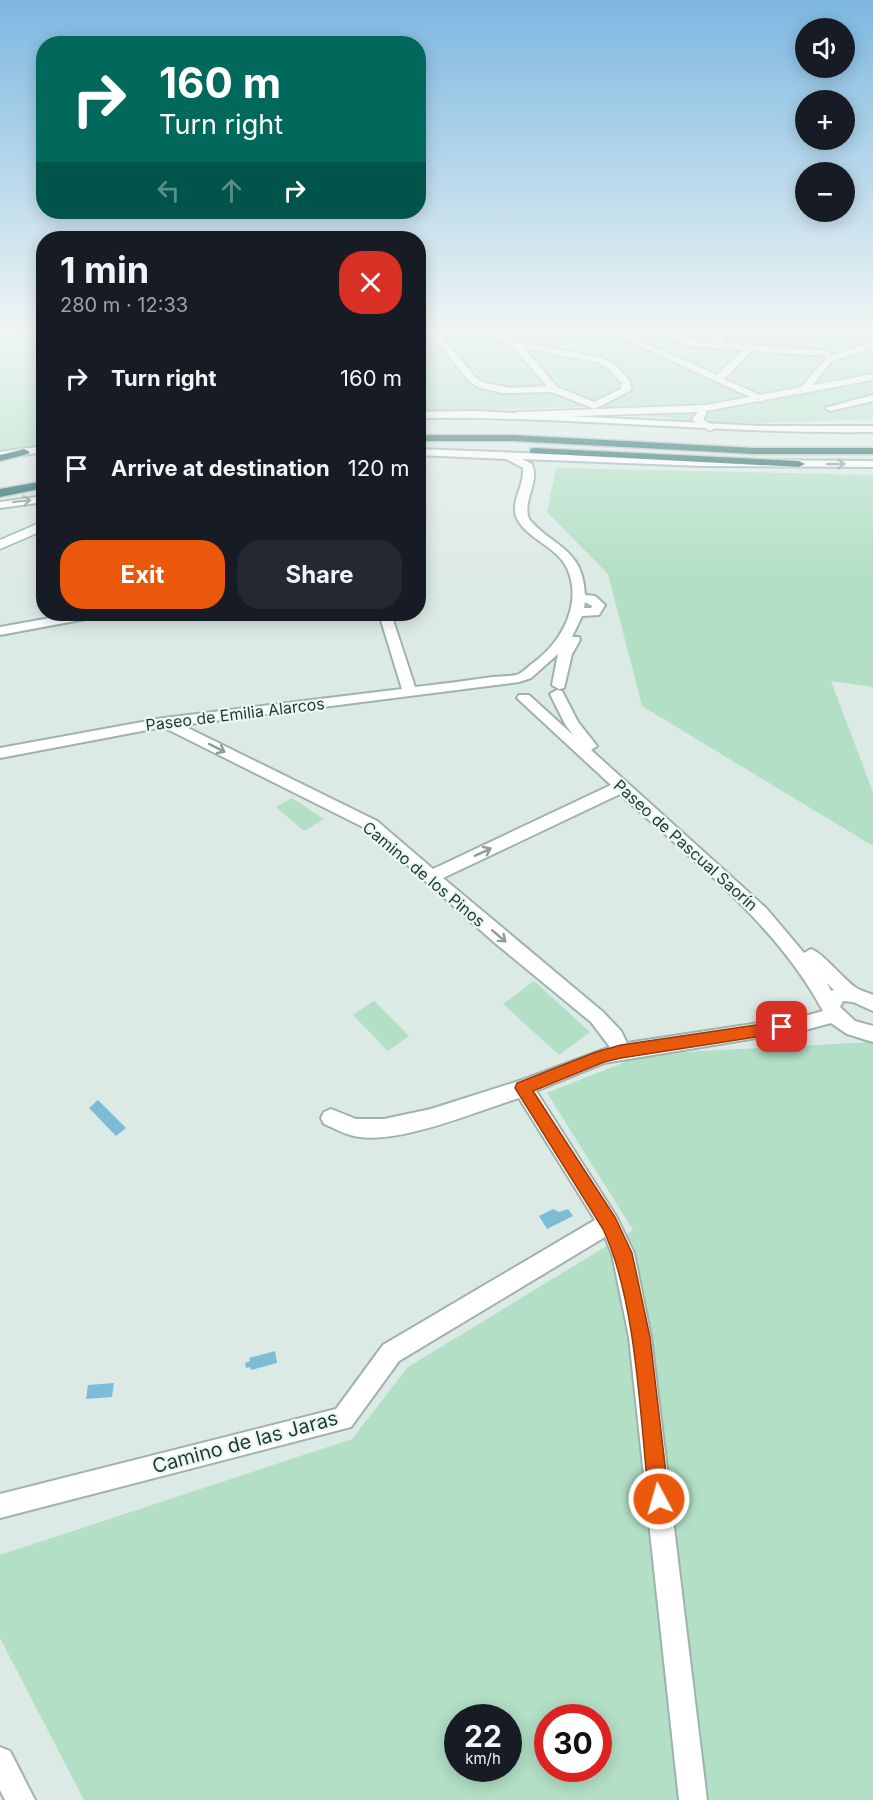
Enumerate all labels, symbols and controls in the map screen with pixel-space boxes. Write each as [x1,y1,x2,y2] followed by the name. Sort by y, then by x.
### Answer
[795,18,855,222] map controls
[795,18,855,78] button: sound
[159,57,281,108] text: 160 m
[60,60,138,138] icon: right
[795,90,855,150] button: +
[159,108,283,141] text: Turn right
[795,162,855,222] button: −
[152,174,185,207] icon: left
[215,174,248,207] icon: ahead
[278,174,311,207] icon: right
[60,248,149,292] text: 1 min
[339,251,402,314] button: close
[60,293,188,317] text: 280 m · 12:33
[60,362,93,395] icon: right
[111,365,217,391] text: Turn right
[340,365,402,391] text: 160 m
[60,452,93,485] icon: arrive
[111,455,330,481] text: Arrive at destination
[348,455,409,481] text: 120 m
[825,458,845,470] one-way arrow
[11,496,31,507] one-way arrow
[60,540,225,609] button: Exit
[237,540,402,609] button: Share
[144,693,326,735] street label: Paseo de Emilia Alarcos
[208,742,225,754] one-way arrow
[610,775,762,915] street label: Paseo de Pascual Saorín
[359,817,489,931] street label: Camino de los Pinos
[474,846,492,858] one-way arrow
[491,930,507,943] one-way arrow
[756,1001,807,1052] pin
[765,1010,798,1043] icon: arrive
[149,1406,341,1478] street label: Camino de las Jaras
[627,1467,691,1531] position arrow
[534,1704,612,1782] speed limit sign: 30
[464,1718,502,1754] text: 22
[465,1749,501,1768] text: km/h

